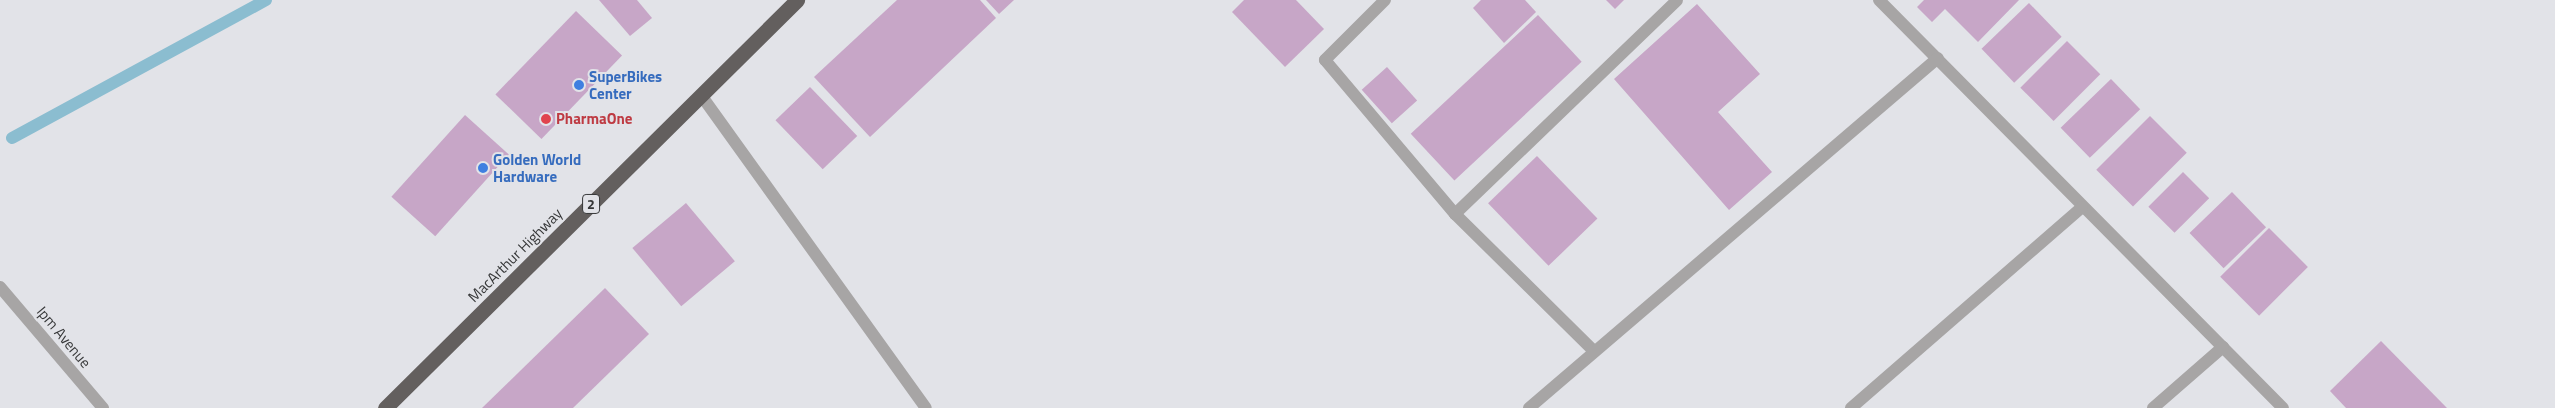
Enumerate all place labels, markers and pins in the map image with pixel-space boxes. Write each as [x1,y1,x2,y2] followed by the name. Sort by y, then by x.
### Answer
[589,67,662,102] place label: SuperBikes Center
[573,79,585,91] marker: SuperBikes Center
[556,110,632,128] place label: PharmaOne
[540,113,552,125] marker: PharmaOne
[493,150,581,185] place label: Golden World Hardware
[477,162,489,174] marker: Golden World Hardware

